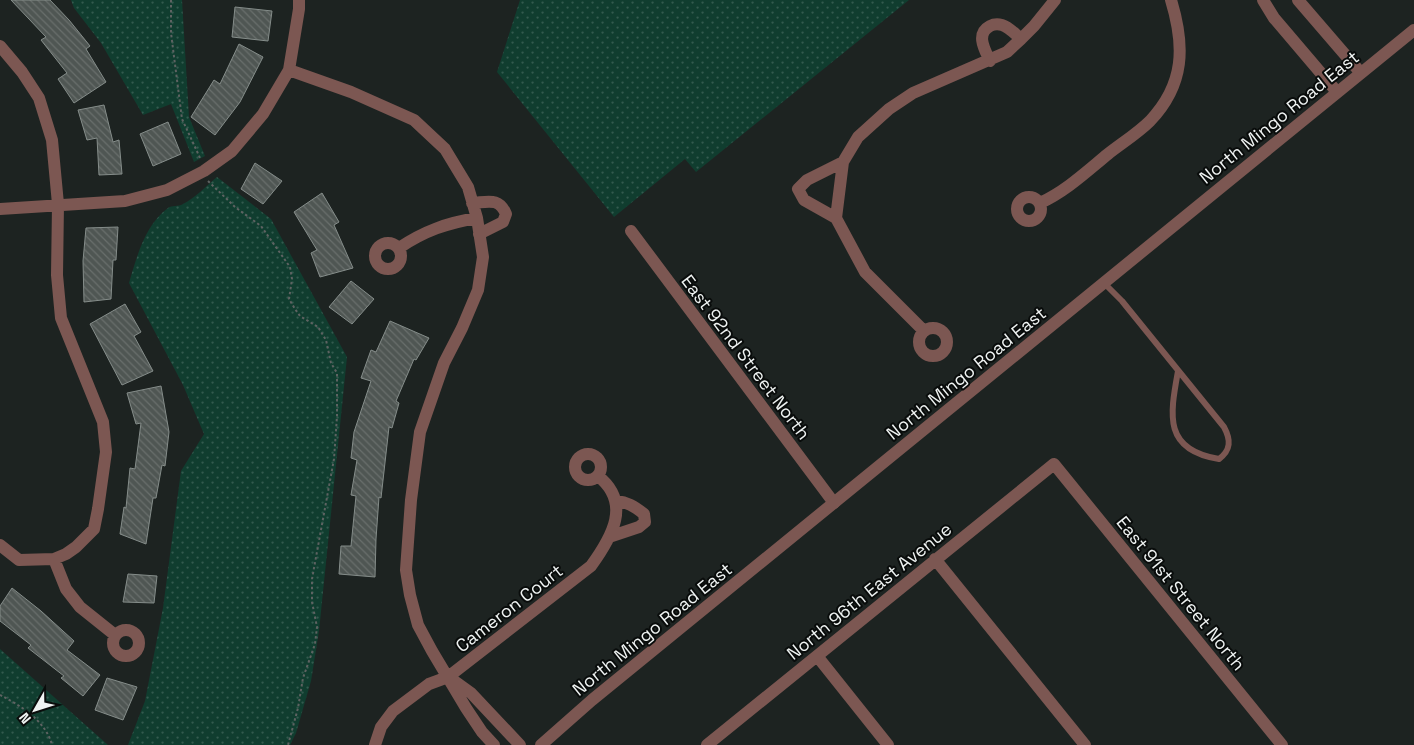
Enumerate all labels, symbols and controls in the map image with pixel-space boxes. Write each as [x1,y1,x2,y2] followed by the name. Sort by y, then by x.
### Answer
[1194,45,1364,189] street label: North Mingo Road East
[676,270,816,444] street label: East 92nd Street North
[881,301,1051,445] street label: North Mingo Road East
[1112,511,1250,675] street label: East 91st Street North
[782,517,956,665] street label: North 96th East Avenue
[567,557,737,701] street label: North Mingo Road East
[451,559,567,657] street label: Cameron Court
[10,685,60,735] north arrow
[15,709,35,727] text: N

